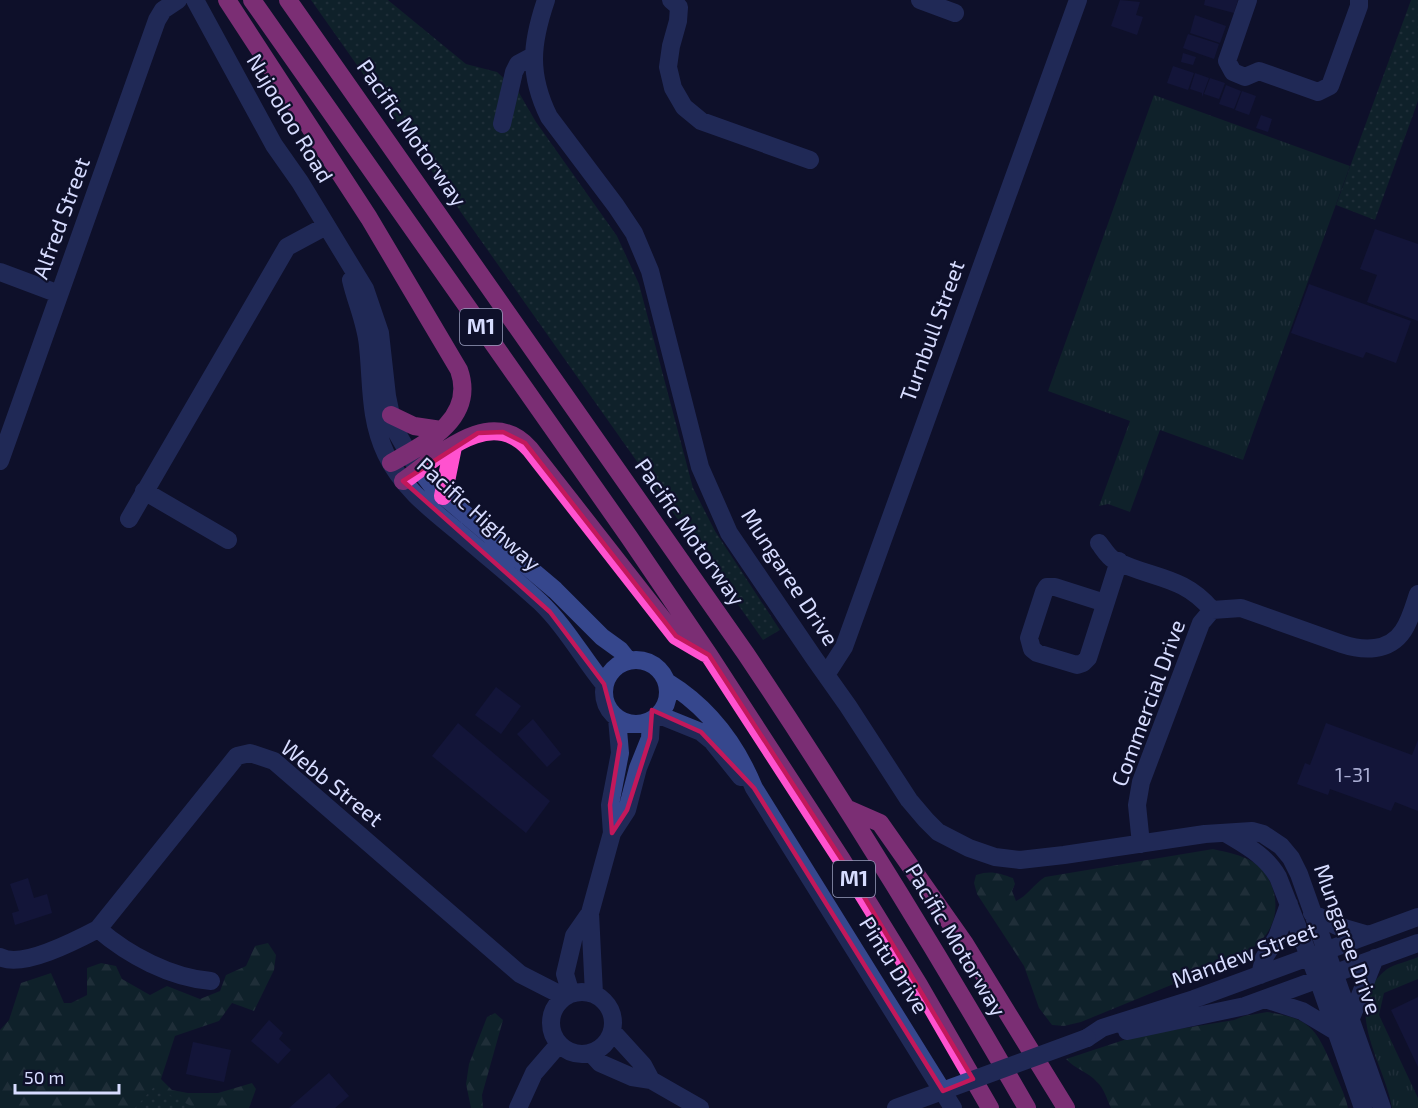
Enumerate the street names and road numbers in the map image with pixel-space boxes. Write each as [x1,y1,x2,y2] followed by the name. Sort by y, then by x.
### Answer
[241,48,340,187] street label: Nujooloo Road
[352,54,473,211] street label: Pacific Motorway
[26,153,94,282] street label: Alfred Street
[893,256,969,405] street label: Turnbull Street
[460,309,502,345] road number: M1
[413,451,547,576] street label: Pacific Highway
[630,453,751,610] street label: Pacific Motorway
[737,503,845,650] street label: Mungaree Drive
[1105,616,1189,789] street label: Commercial Drive
[276,733,389,831] street label: Webb Street
[901,858,1013,1021] street label: Pacific Motorway
[1310,860,1388,1017] street label: Mungaree Drive
[833,861,875,897] road number: M1
[855,911,935,1018] street label: Pintu Drive
[1168,916,1320,992] street label: Mandew Street

